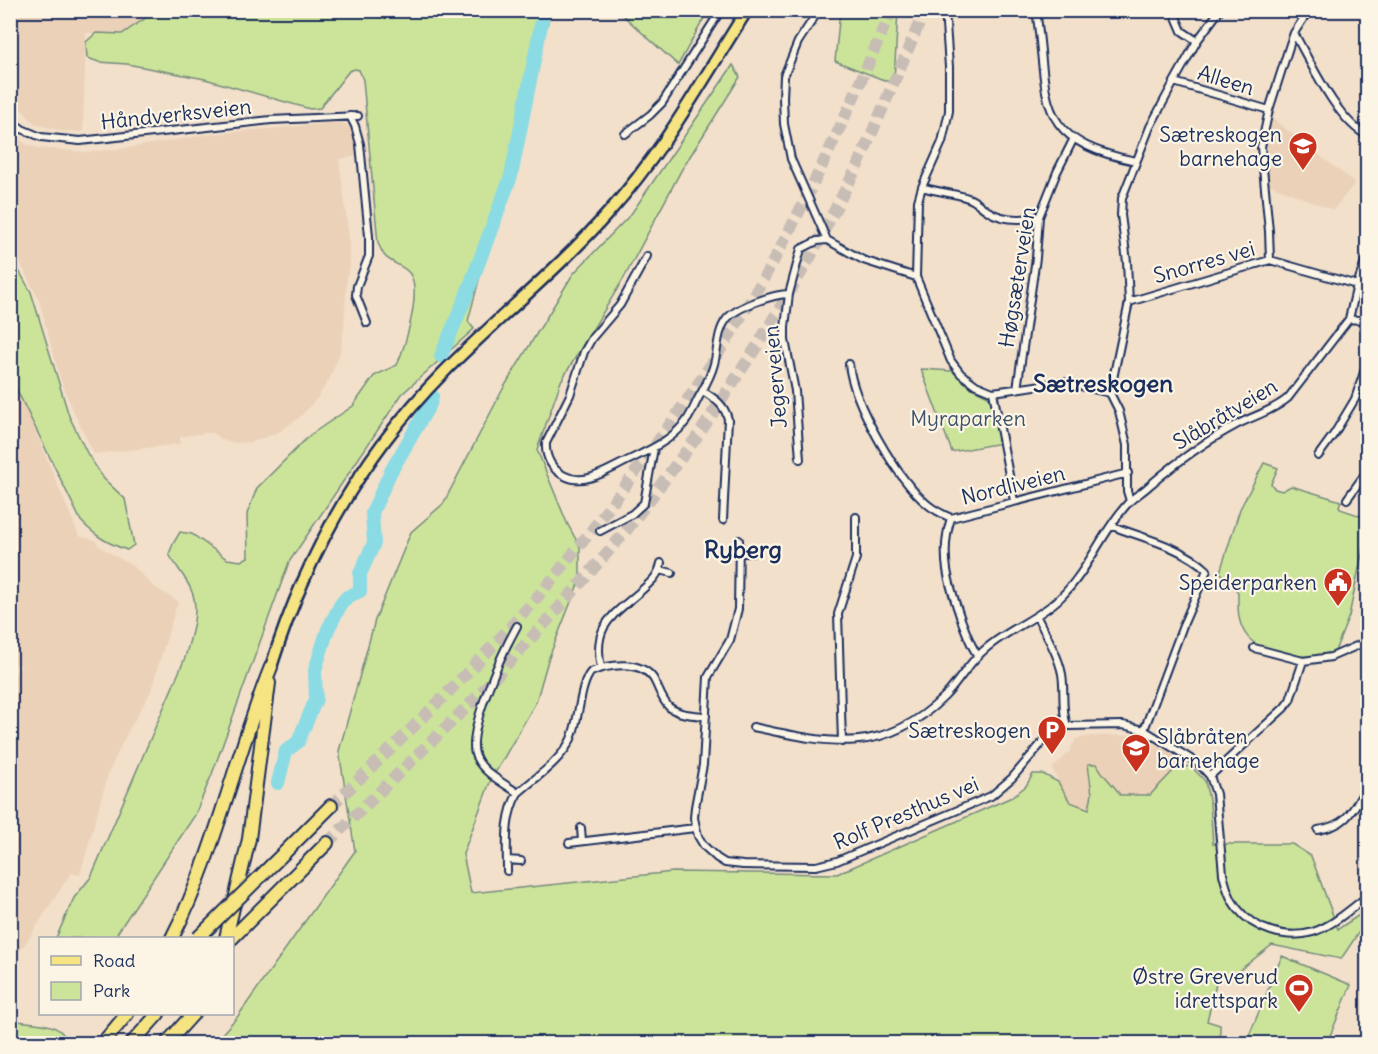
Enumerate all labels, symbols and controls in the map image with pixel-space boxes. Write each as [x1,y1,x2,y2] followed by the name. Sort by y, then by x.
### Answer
[1194,59,1258,101] street label: Alleen
[99,93,253,135] street label: Håndverksveien
[1159,121,1282,172] place label: Sætreskogen barnehage
[1287,130,1319,172] school or university icon: Sætreskogen barnehage
[993,205,1041,349] street label: Høgsæterveien
[1150,235,1258,289] street label: Snorres vei
[757,324,793,430] street label: Jegerveien
[1033,368,1173,398] district label: Sætreskogen
[1168,372,1282,456] street label: Slåbråtveien
[910,405,1026,432] park label: Myraparken
[958,459,1068,511] street label: Nordliveien
[704,534,782,564] district label: Ryberg
[1322,566,1354,608] public building icon: Speiderparken
[1179,569,1317,596] place label: Speiderparken
[1036,714,1068,756] parking icon: Sætreskogen
[908,717,1031,744] place label: Sætreskogen
[1157,723,1260,774] place label: Slåbråten barnehage
[1120,732,1152,774] school or university icon: Slåbråten barnehage
[829,770,983,856] street label: Rolf Presthus vei
[39,937,234,1015] legend
[93,949,136,972] text: Road
[1132,963,1278,1014] place label: Østre Greverud idrettspark
[1283,972,1315,1014] sports icon: Østre Greverud idrettspark
[93,979,130,1002] text: Park

